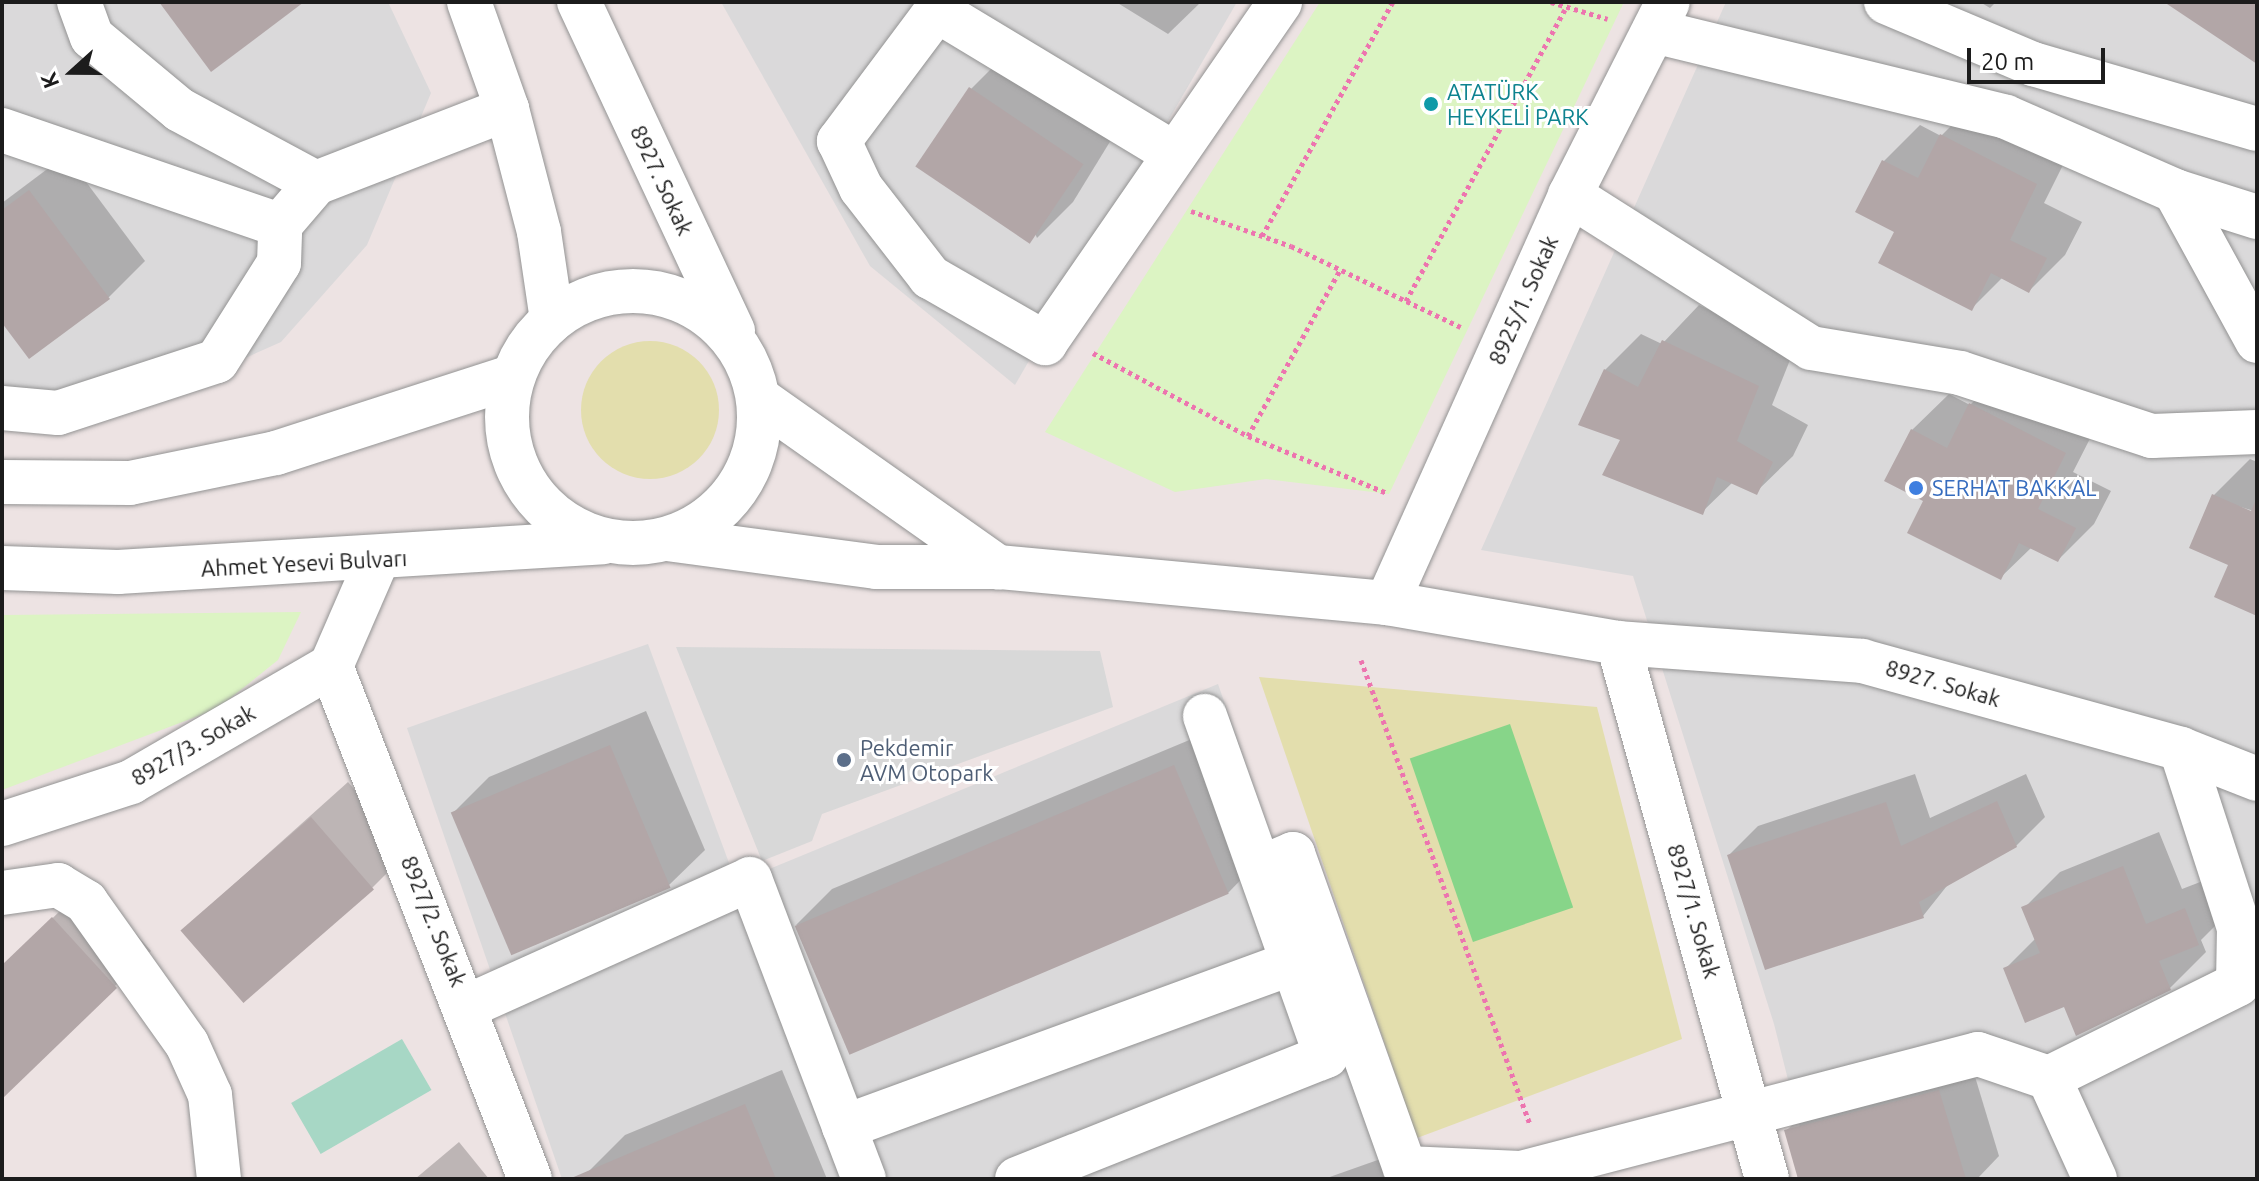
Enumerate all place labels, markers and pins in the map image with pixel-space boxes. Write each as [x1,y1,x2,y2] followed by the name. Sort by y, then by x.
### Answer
[1447,78,1589,130] place label: ATATÜRK HEYKELİ PARK
[1422,95,1440,113] marker: ATATÜRK HEYKELİ PARK
[1932,475,2097,501] place label: SERHAT BAKKAL
[1907,479,1925,497] marker: SERHAT BAKKAL
[860,734,993,786] place label: Pekdemir AVM Otopark
[835,751,853,769] marker: Pekdemir AVM Otopark

